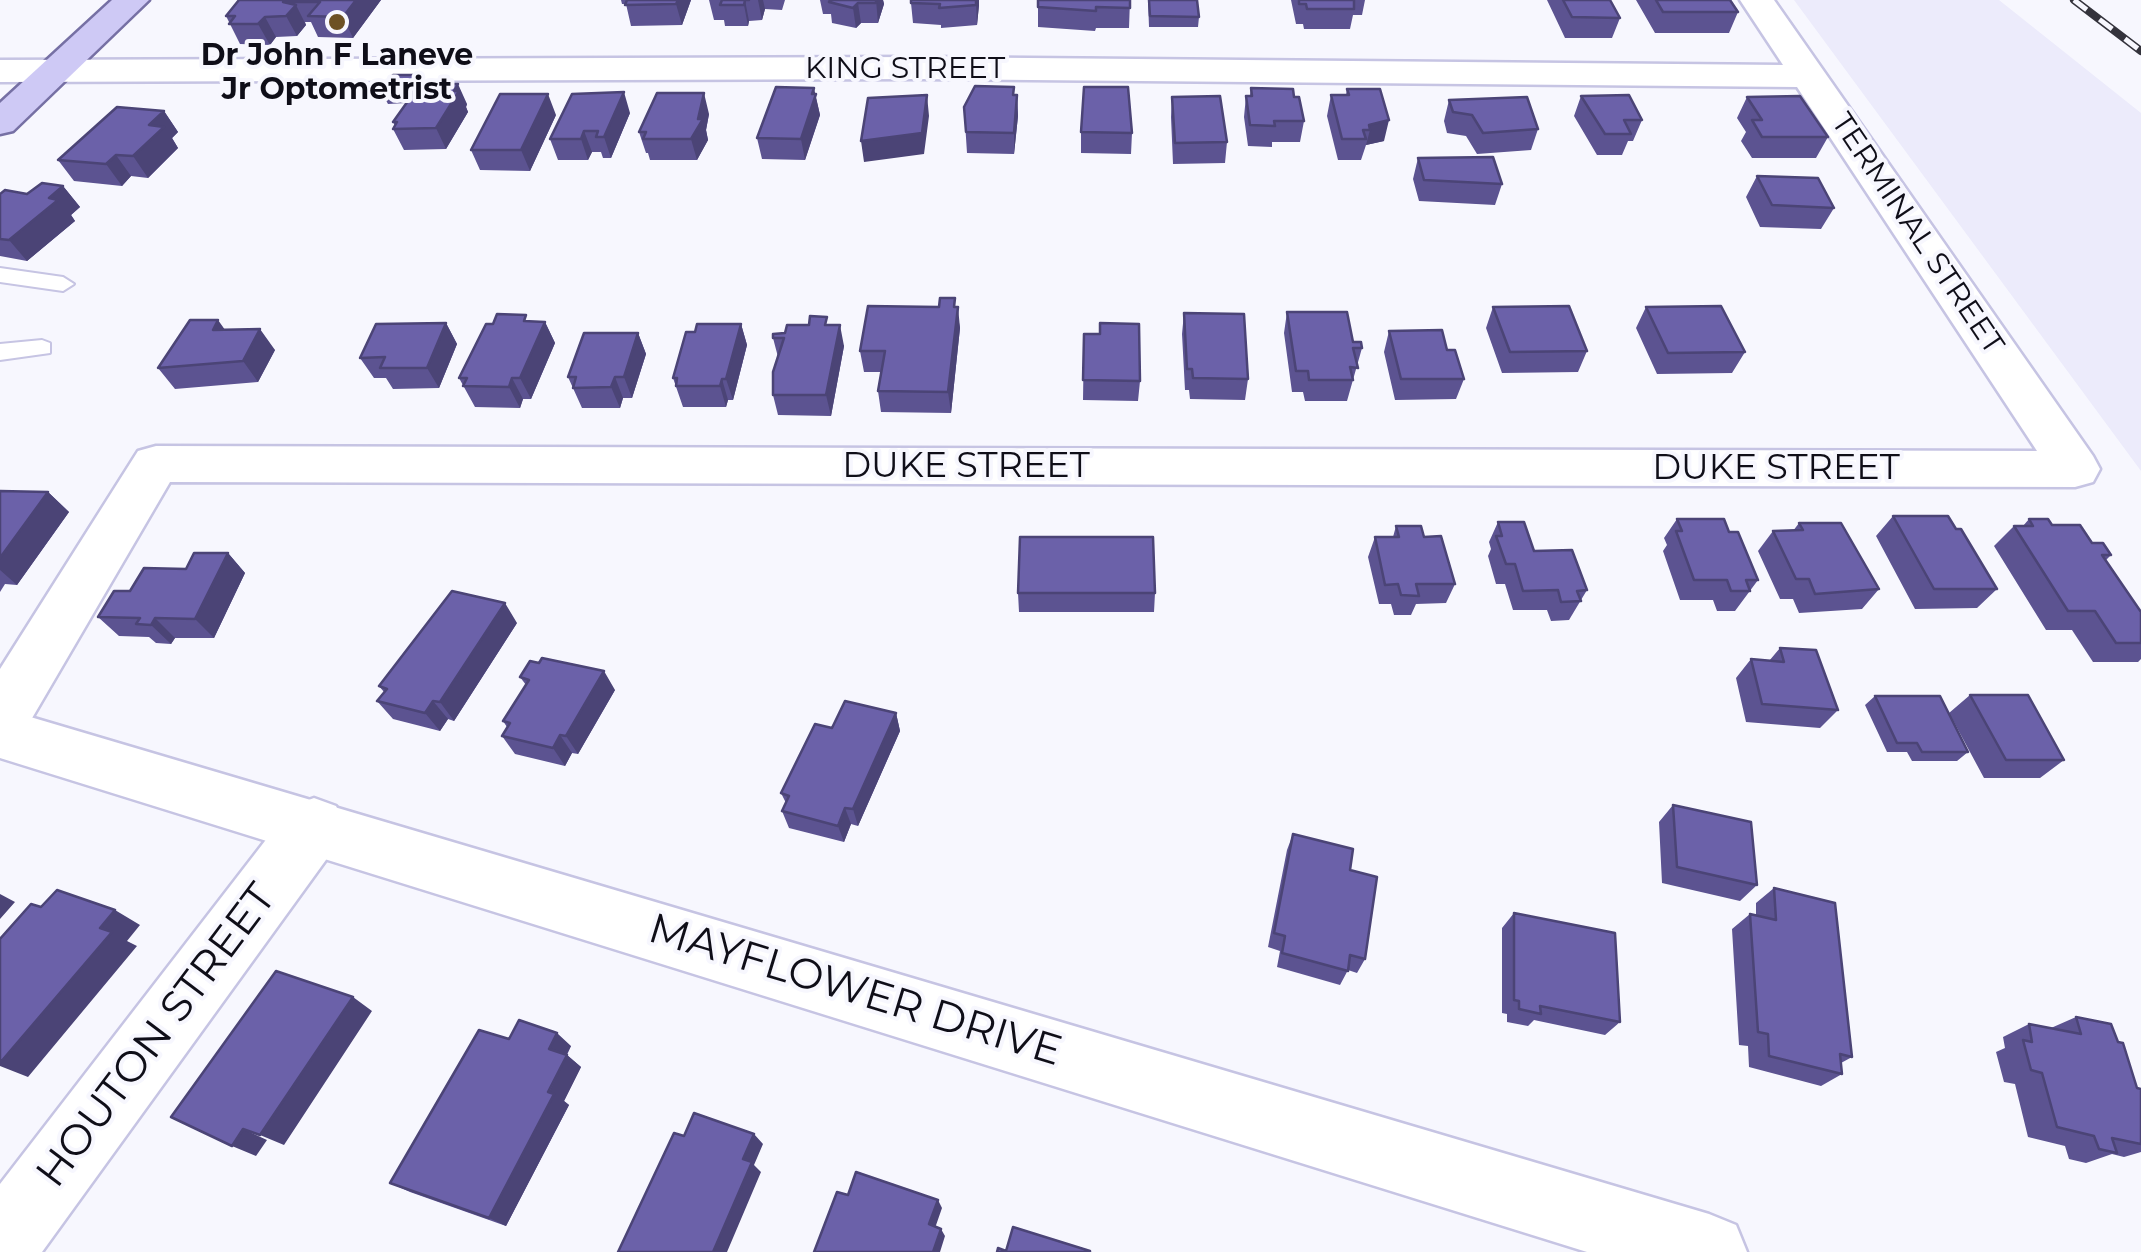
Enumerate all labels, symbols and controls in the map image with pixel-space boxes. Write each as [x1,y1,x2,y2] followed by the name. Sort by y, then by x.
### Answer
[326,11,348,33] marker: Dr John F Laneve Jr Optometrist
[201,38,473,108] place label: Dr John F Laneve Jr Optometrist
[805,51,1005,87] street label: KING STREET
[1823,107,2011,361] street label: TERMINAL STREET
[842,446,1090,488] street label: DUKE STREET
[1652,448,1900,490] street label: DUKE STREET
[27,875,287,1197] street label: HOUTON STREET
[643,904,1067,1078] street label: MAYFLOWER DRIVE

